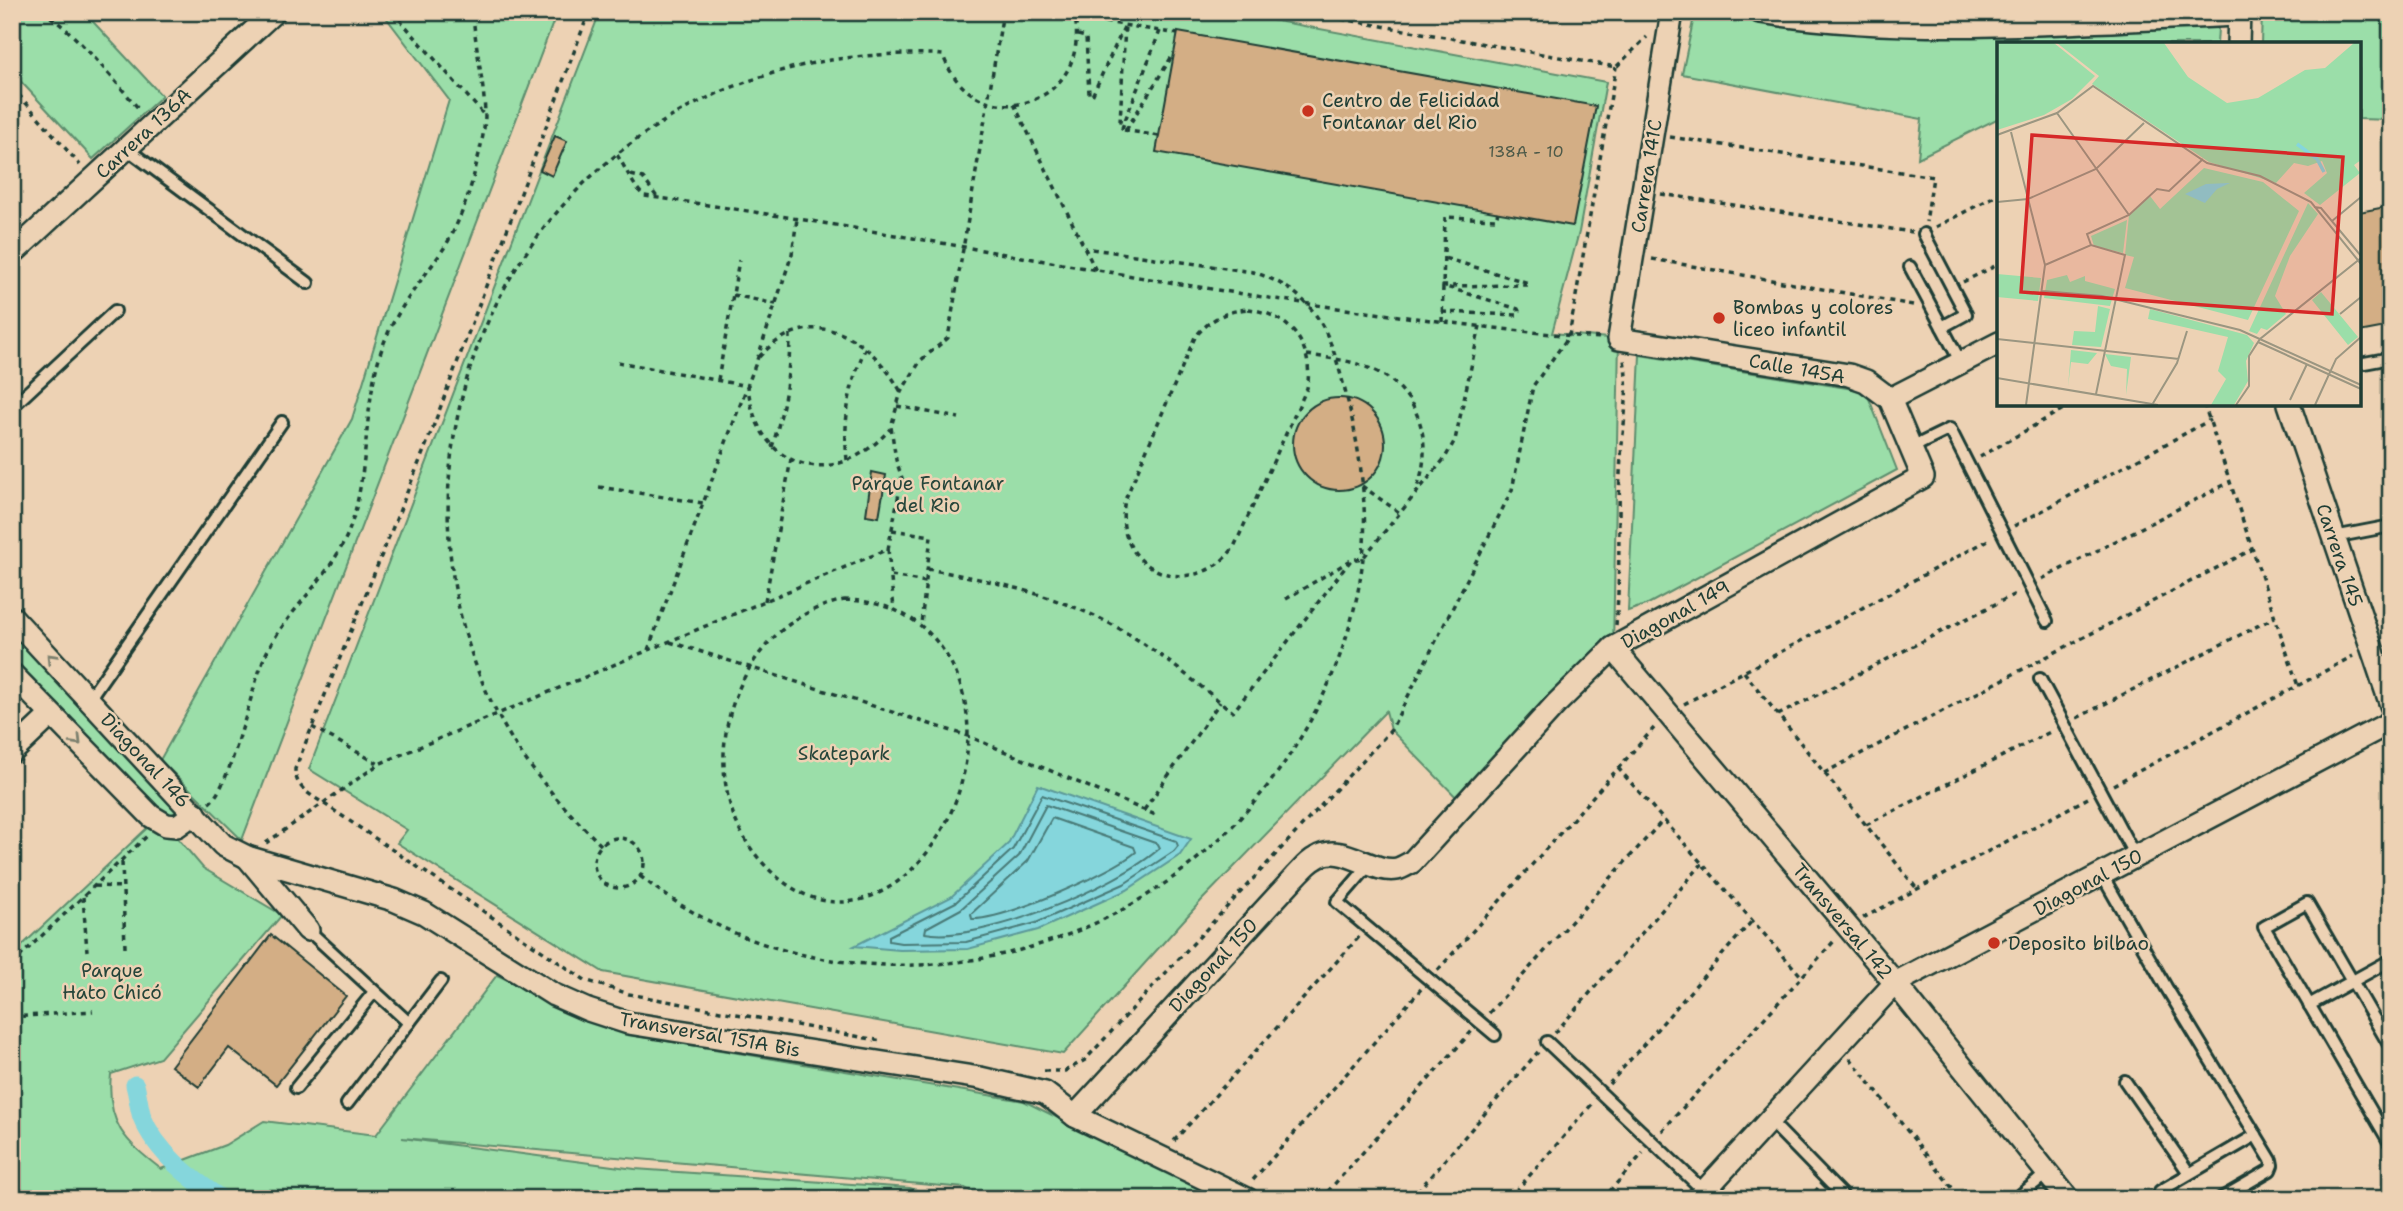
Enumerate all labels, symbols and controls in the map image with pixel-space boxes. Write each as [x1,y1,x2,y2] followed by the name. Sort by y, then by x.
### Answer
[1997,42,2361,406] inset map
[90,82,197,184] street label: Carrera 136A
[1322,88,1499,135] place label: Centro de Felicidad Fontanar del Rio
[1300,103,1316,119] marker: Centro de Felicidad Fontanar del Rio
[1625,117,1668,235] street label: Carrera 141C
[1488,141,1564,162] house number: 138A - 10
[1733,295,1893,342] place label: Bombas y colores liceo infantil
[1711,310,1727,326] marker: Bombas y colores liceo infantil
[1747,348,1847,389] street label: Calle 145A
[851,471,1005,518] park label: Parque Fontanar del Rio
[2310,500,2369,610] street label: Carrera 145
[1616,574,1734,655] street label: Diagonal 149
[46,653,59,666] one-way arrow
[95,708,196,813] street label: Diagonal 146
[68,733,81,746] one-way arrow
[798,741,890,766] park label: Skatepark
[2029,843,2147,922] street label: Diagonal 150
[1787,858,1898,984] street label: Transversal 142
[1163,913,1263,1018] street label: Diagonal 150
[2008,931,2149,956] place label: Deposito bilbao
[1986,935,2002,951] marker: Deposito bilbao
[62,958,162,1005] park label: Parque Hato Chicó
[617,1006,802,1063] street label: Transversal 151A Bis

